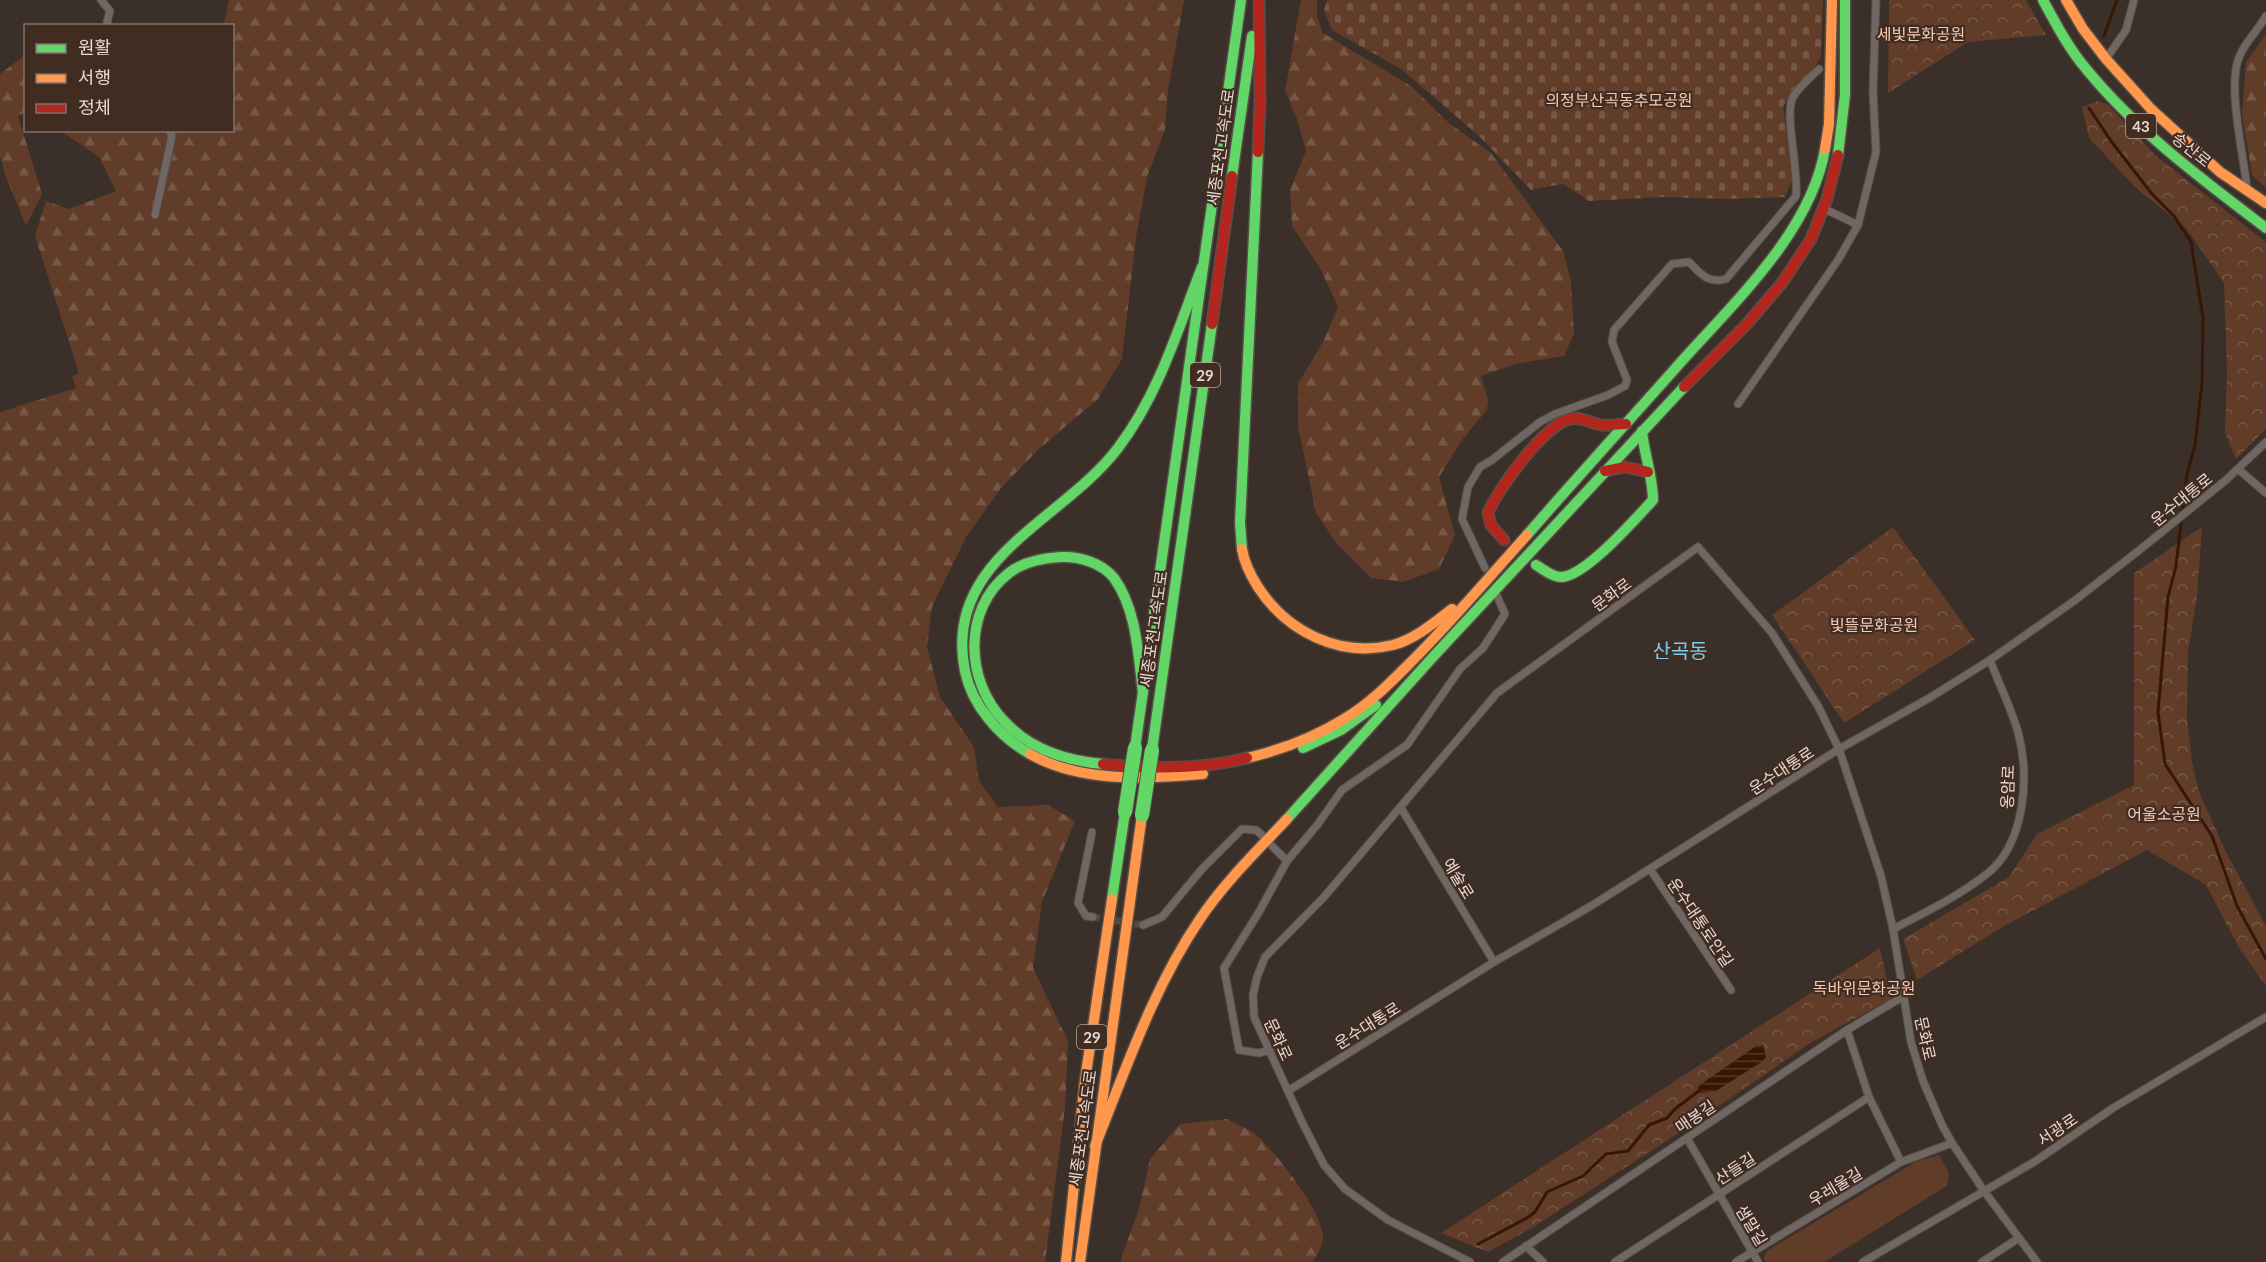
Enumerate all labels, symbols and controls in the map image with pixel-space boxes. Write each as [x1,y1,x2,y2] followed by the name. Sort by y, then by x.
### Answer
[24,24,234,132] legend
[1877,24,1965,43] park label: 세빛문화공원
[78,36,111,58] text: 원활
[78,66,111,88] text: 서행
[1202,87,1238,207] street label: 세종포천고속도로
[1545,90,1693,109] park label: 의정부산곡동추모공원
[78,96,111,118] text: 정체
[2126,114,2156,138] road number: 43
[2169,128,2215,170] street label: 송산로
[1190,363,1220,387] road number: 29
[2146,468,2216,530] street label: 운수대통로
[1135,569,1171,689] street label: 세종포천고속도로
[1588,573,1635,615] street label: 문화로
[1830,615,1918,634] park label: 빛뜰문화공원
[1652,638,1708,662] district label: 산곡동
[1745,742,1817,798] street label: 운수대통로
[1997,764,2017,809] street label: 옹암로
[2127,804,2201,823] park label: 어울소공원
[1439,854,1479,902] street label: 예술로
[1664,874,1738,970] street label: 운수대통로안길
[1812,978,1916,997] park label: 독바위문화공원
[1331,997,1403,1053] street label: 운수대통로
[1912,1014,1940,1062] street label: 문화로
[1261,1015,1297,1063] street label: 문화로
[1077,1025,1107,1049] road number: 29
[1064,1068,1100,1188] street label: 세종포천고속도로
[1671,1096,1719,1136] street label: 매봉길
[2033,1109,2081,1149] street label: 서광로
[1711,1148,1759,1188] street label: 산들길
[1805,1163,1865,1209] street label: 우레울길
[1732,1201,1772,1249] street label: 샘말길

